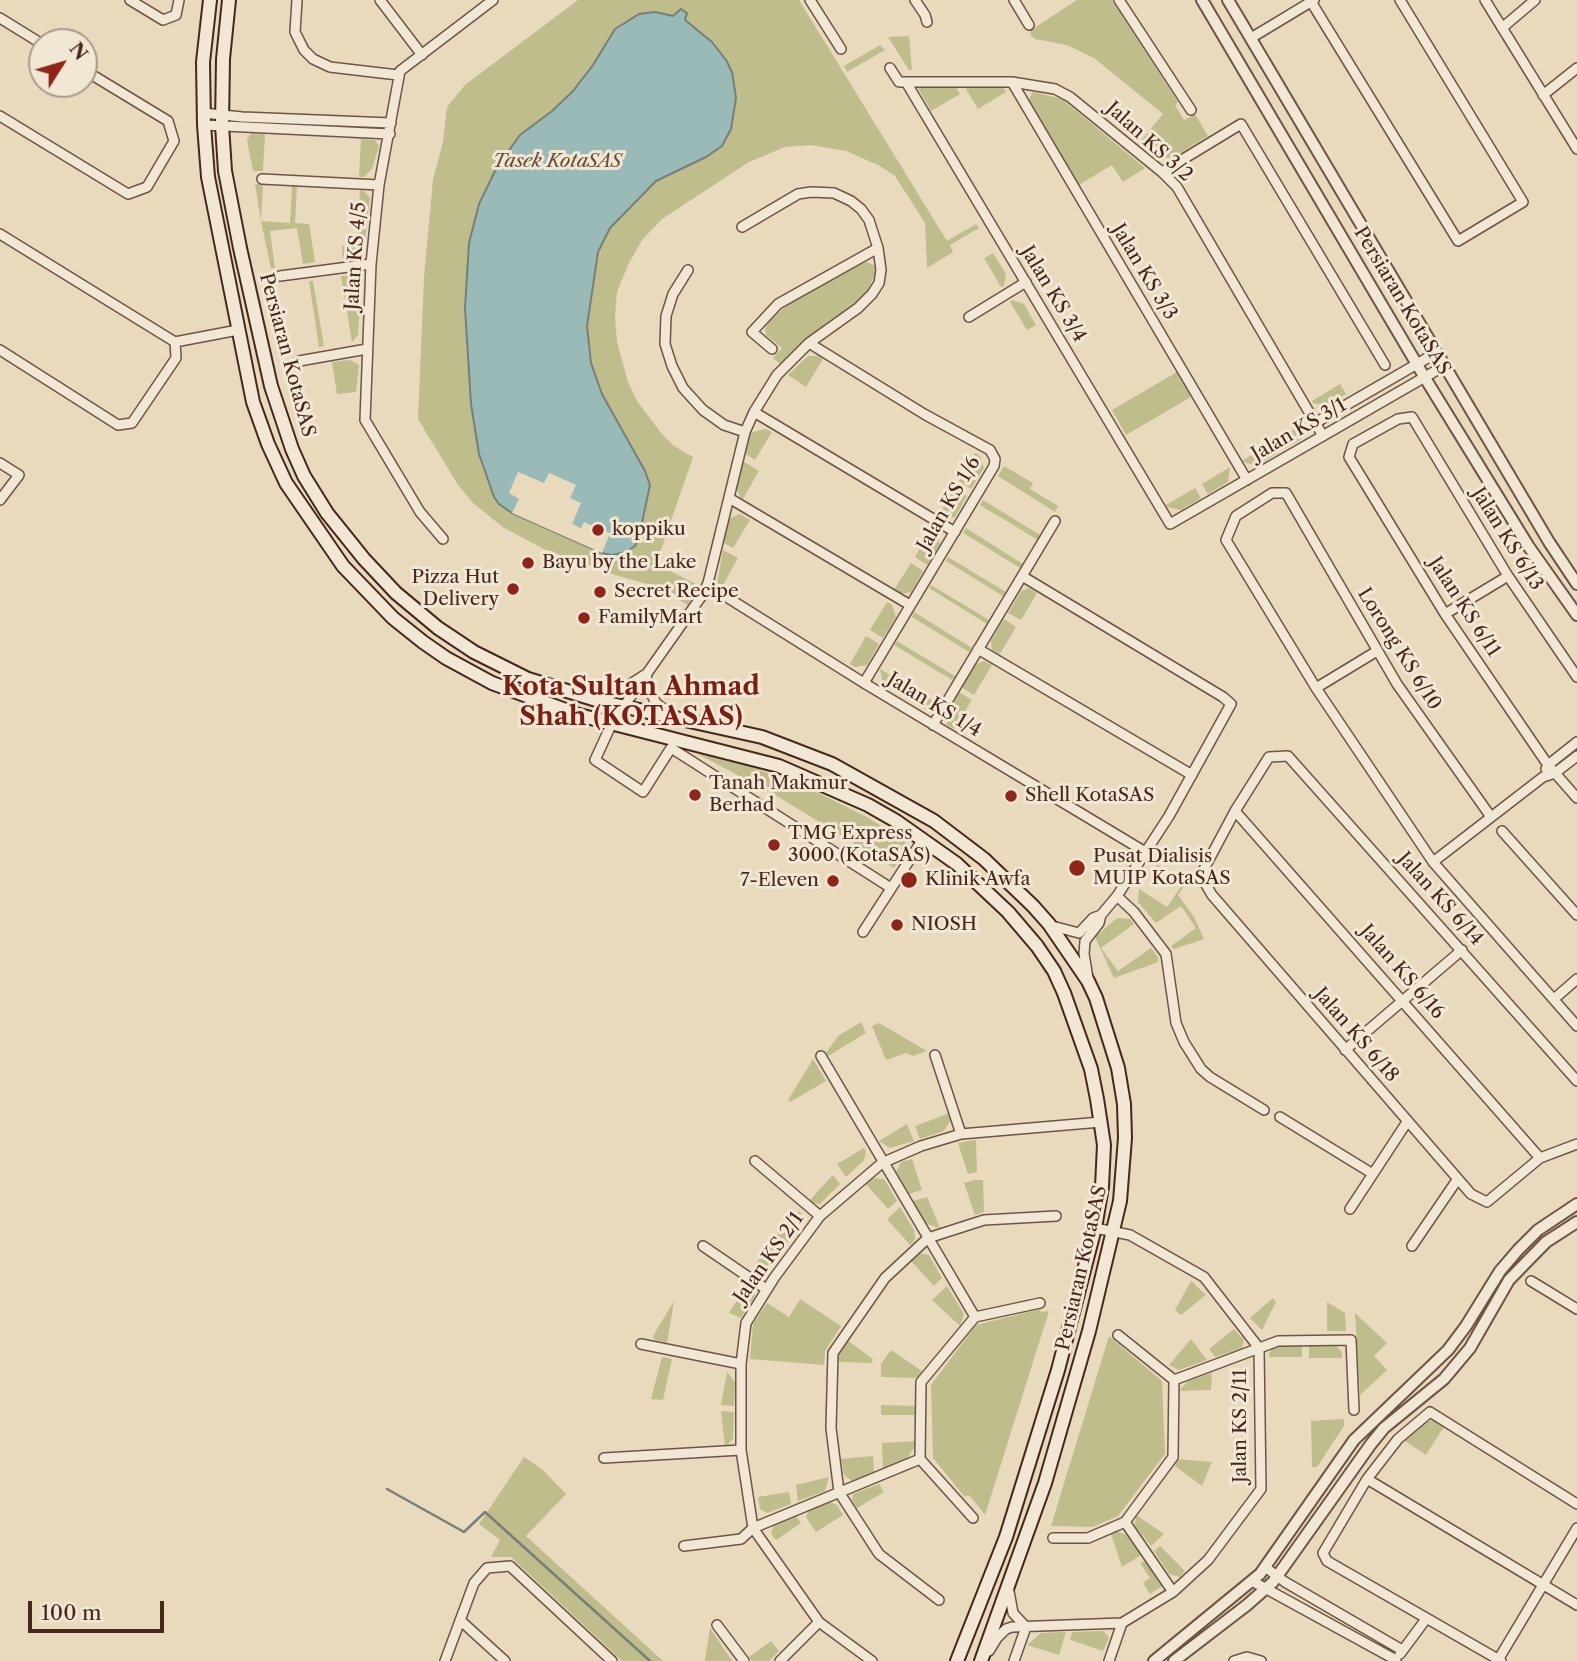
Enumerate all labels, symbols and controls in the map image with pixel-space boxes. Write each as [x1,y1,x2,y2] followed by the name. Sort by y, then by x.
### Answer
[28,28,98,98] north arrow
[64,38,93,65] text: N
[1101,97,1197,187] street label: Jalan KS 3/2
[493,151,621,173] park label: Tasek KotaSAS
[341,201,371,311] street label: Jalan KS 4/5
[1106,220,1182,324] street label: Jalan KS 3/3
[1349,223,1455,379] street label: Persiaran KotaSAS
[1015,242,1091,346] street label: Jalan KS 3/4
[254,271,320,439] street label: Persiaran KotaSAS
[1248,394,1350,466] street label: Jalan KS 3/1
[913,452,985,556] street label: Jalan KS 1/6
[1466,483,1548,595] street label: Jalan KS 6/13
[612,519,686,541] place label: koppiku
[590,522,606,538] marker: koppiku
[542,552,696,574] place label: Bayu by the Lake
[1423,553,1505,661] street label: Jalan KS 6/11
[520,555,536,571] marker: Bayu by the Lake
[412,567,499,611] place label: Pizza Hut Delivery
[505,581,521,597] marker: Pizza Hut Delivery
[614,581,739,603] place label: Secret Recipe
[592,584,608,600] marker: Secret Recipe
[1352,584,1446,714] street label: Lorong KS 6/10
[598,607,703,629] place label: FamilyMart
[576,610,592,626] marker: FamilyMart
[883,668,985,742] street label: Jalan KS 1/4
[502,671,760,732] district label: Kota Sultan Ahmad Shah (KOTASAS)
[709,773,848,817] place label: Tanah Makmur Berhad
[1025,785,1154,807] place label: Shell KotaSAS
[687,787,703,803] marker: Tanah Makmur Berhad
[1003,788,1019,804] marker: Shell KotaSAS
[788,823,930,867] place label: TMG Express 3000 (KotaSAS)
[766,837,782,853] marker: TMG Express 3000 (KotaSAS)
[1093,846,1231,890] place label: Pusat Dialisis MUIP KotaSAS
[1392,848,1488,950] street label: Jalan KS 6/14
[1067,858,1087,878] marker: Pusat Dialisis MUIP KotaSAS
[925,869,1030,891] place label: Klinik Awfa
[740,870,819,892] place label: 7-Eleven
[899,870,919,890] marker: Klinik Awfa
[825,873,841,889] marker: 7-Eleven
[911,914,977,936] place label: NIOSH
[889,917,905,933] marker: NIOSH
[1355,920,1449,1024] street label: Jalan KS 6/16
[1309,983,1403,1087] street label: Jalan KS 6/18
[1052,1183,1112,1353] street label: Persiaran KotaSAS
[729,1208,809,1308] street label: Jalan KS 2/1
[1230,1369,1252,1483] street label: Jalan KS 2/11
[32,1588,168,1632] scale bar
[41,1600,102,1625] text: 100 m

